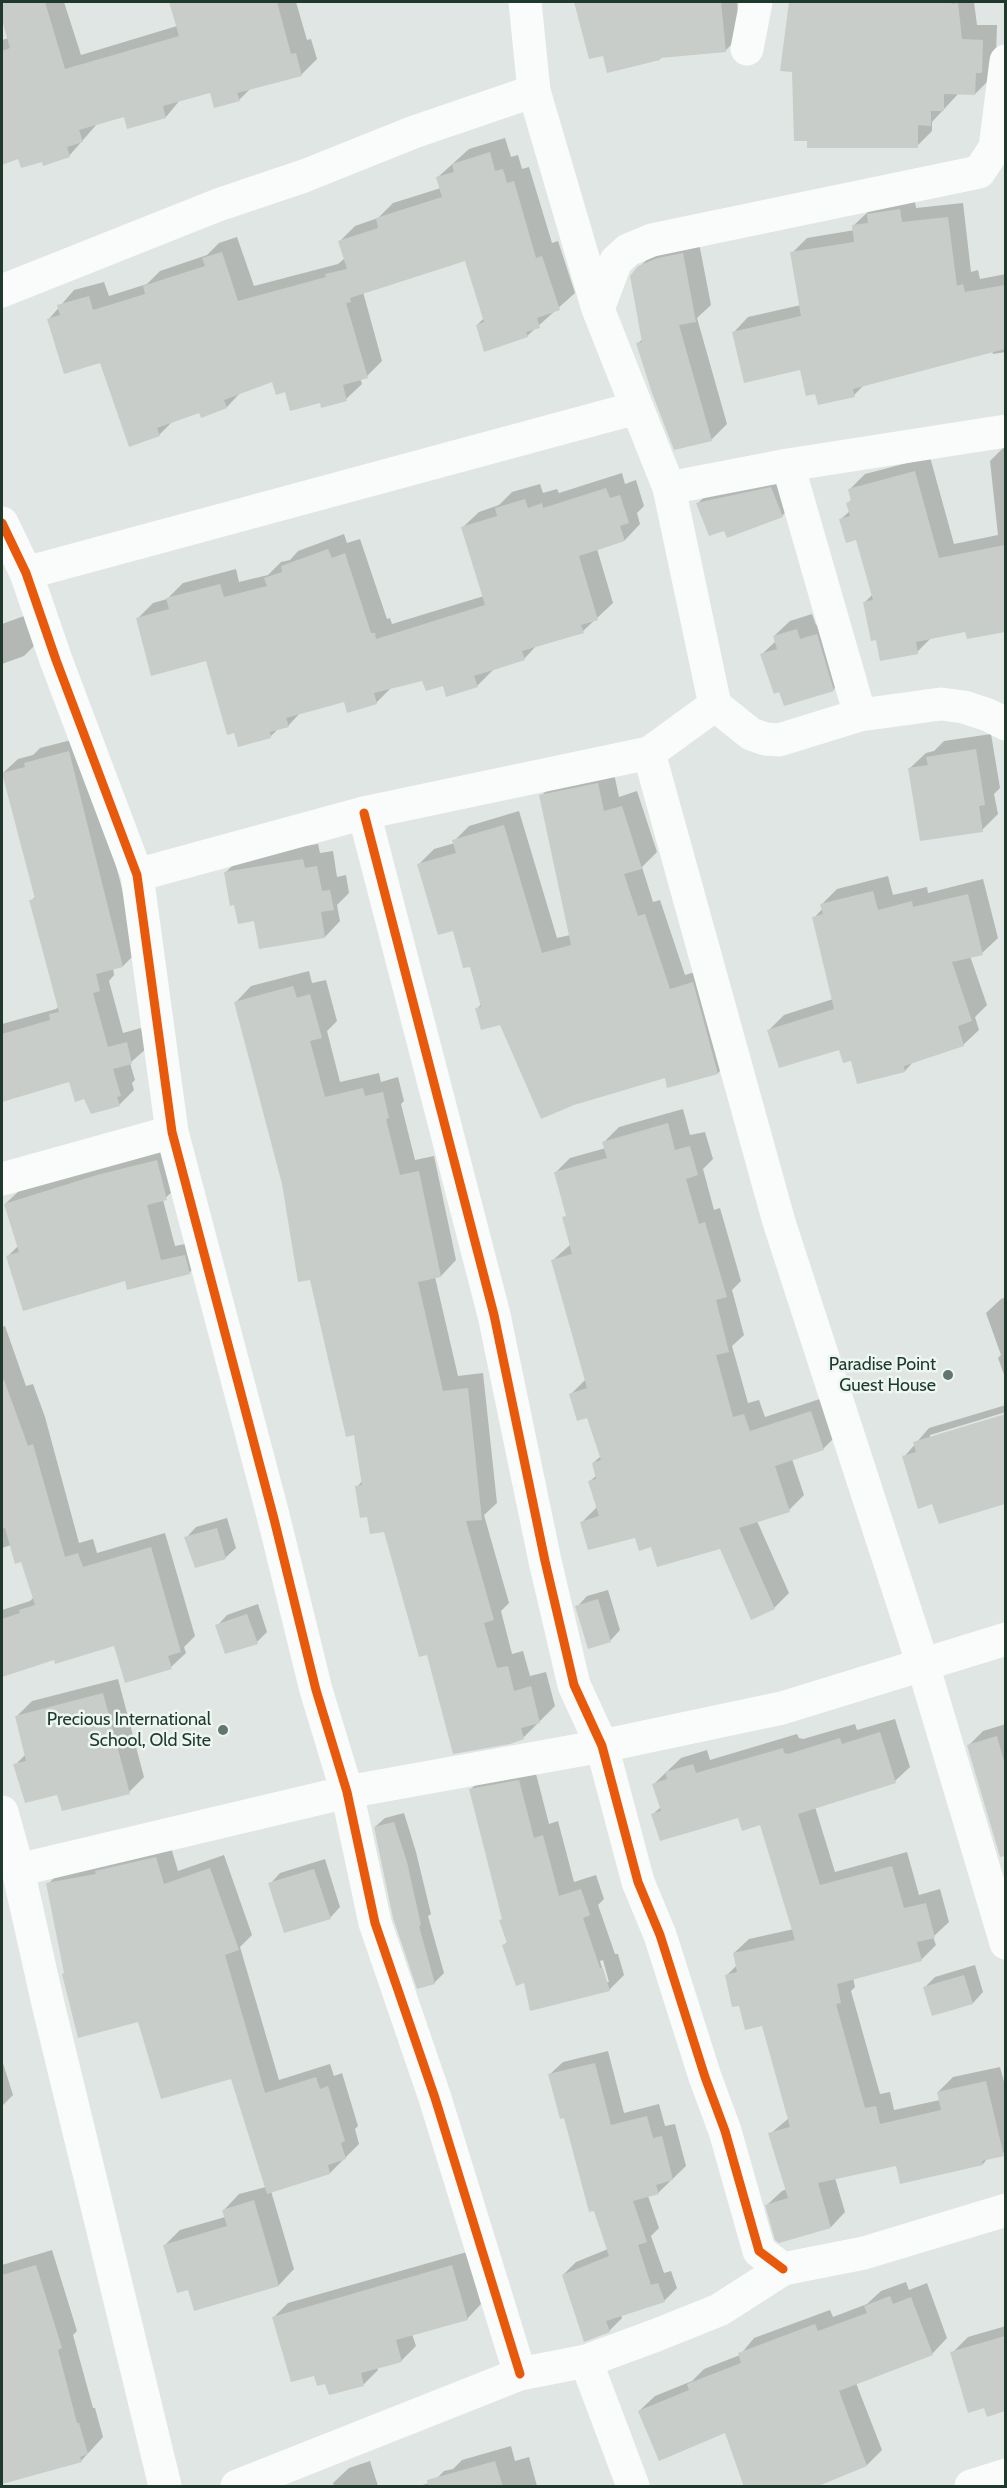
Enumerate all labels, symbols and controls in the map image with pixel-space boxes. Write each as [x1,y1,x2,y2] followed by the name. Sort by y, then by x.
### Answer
[829,1354,936,1396] place label: Paradise Point Guest House
[941,1368,955,1382] marker: Paradise Point Guest House
[47,1709,211,1752] place label: Precious International School, Old Site
[216,1723,230,1737] marker: Precious International School, Old Site

